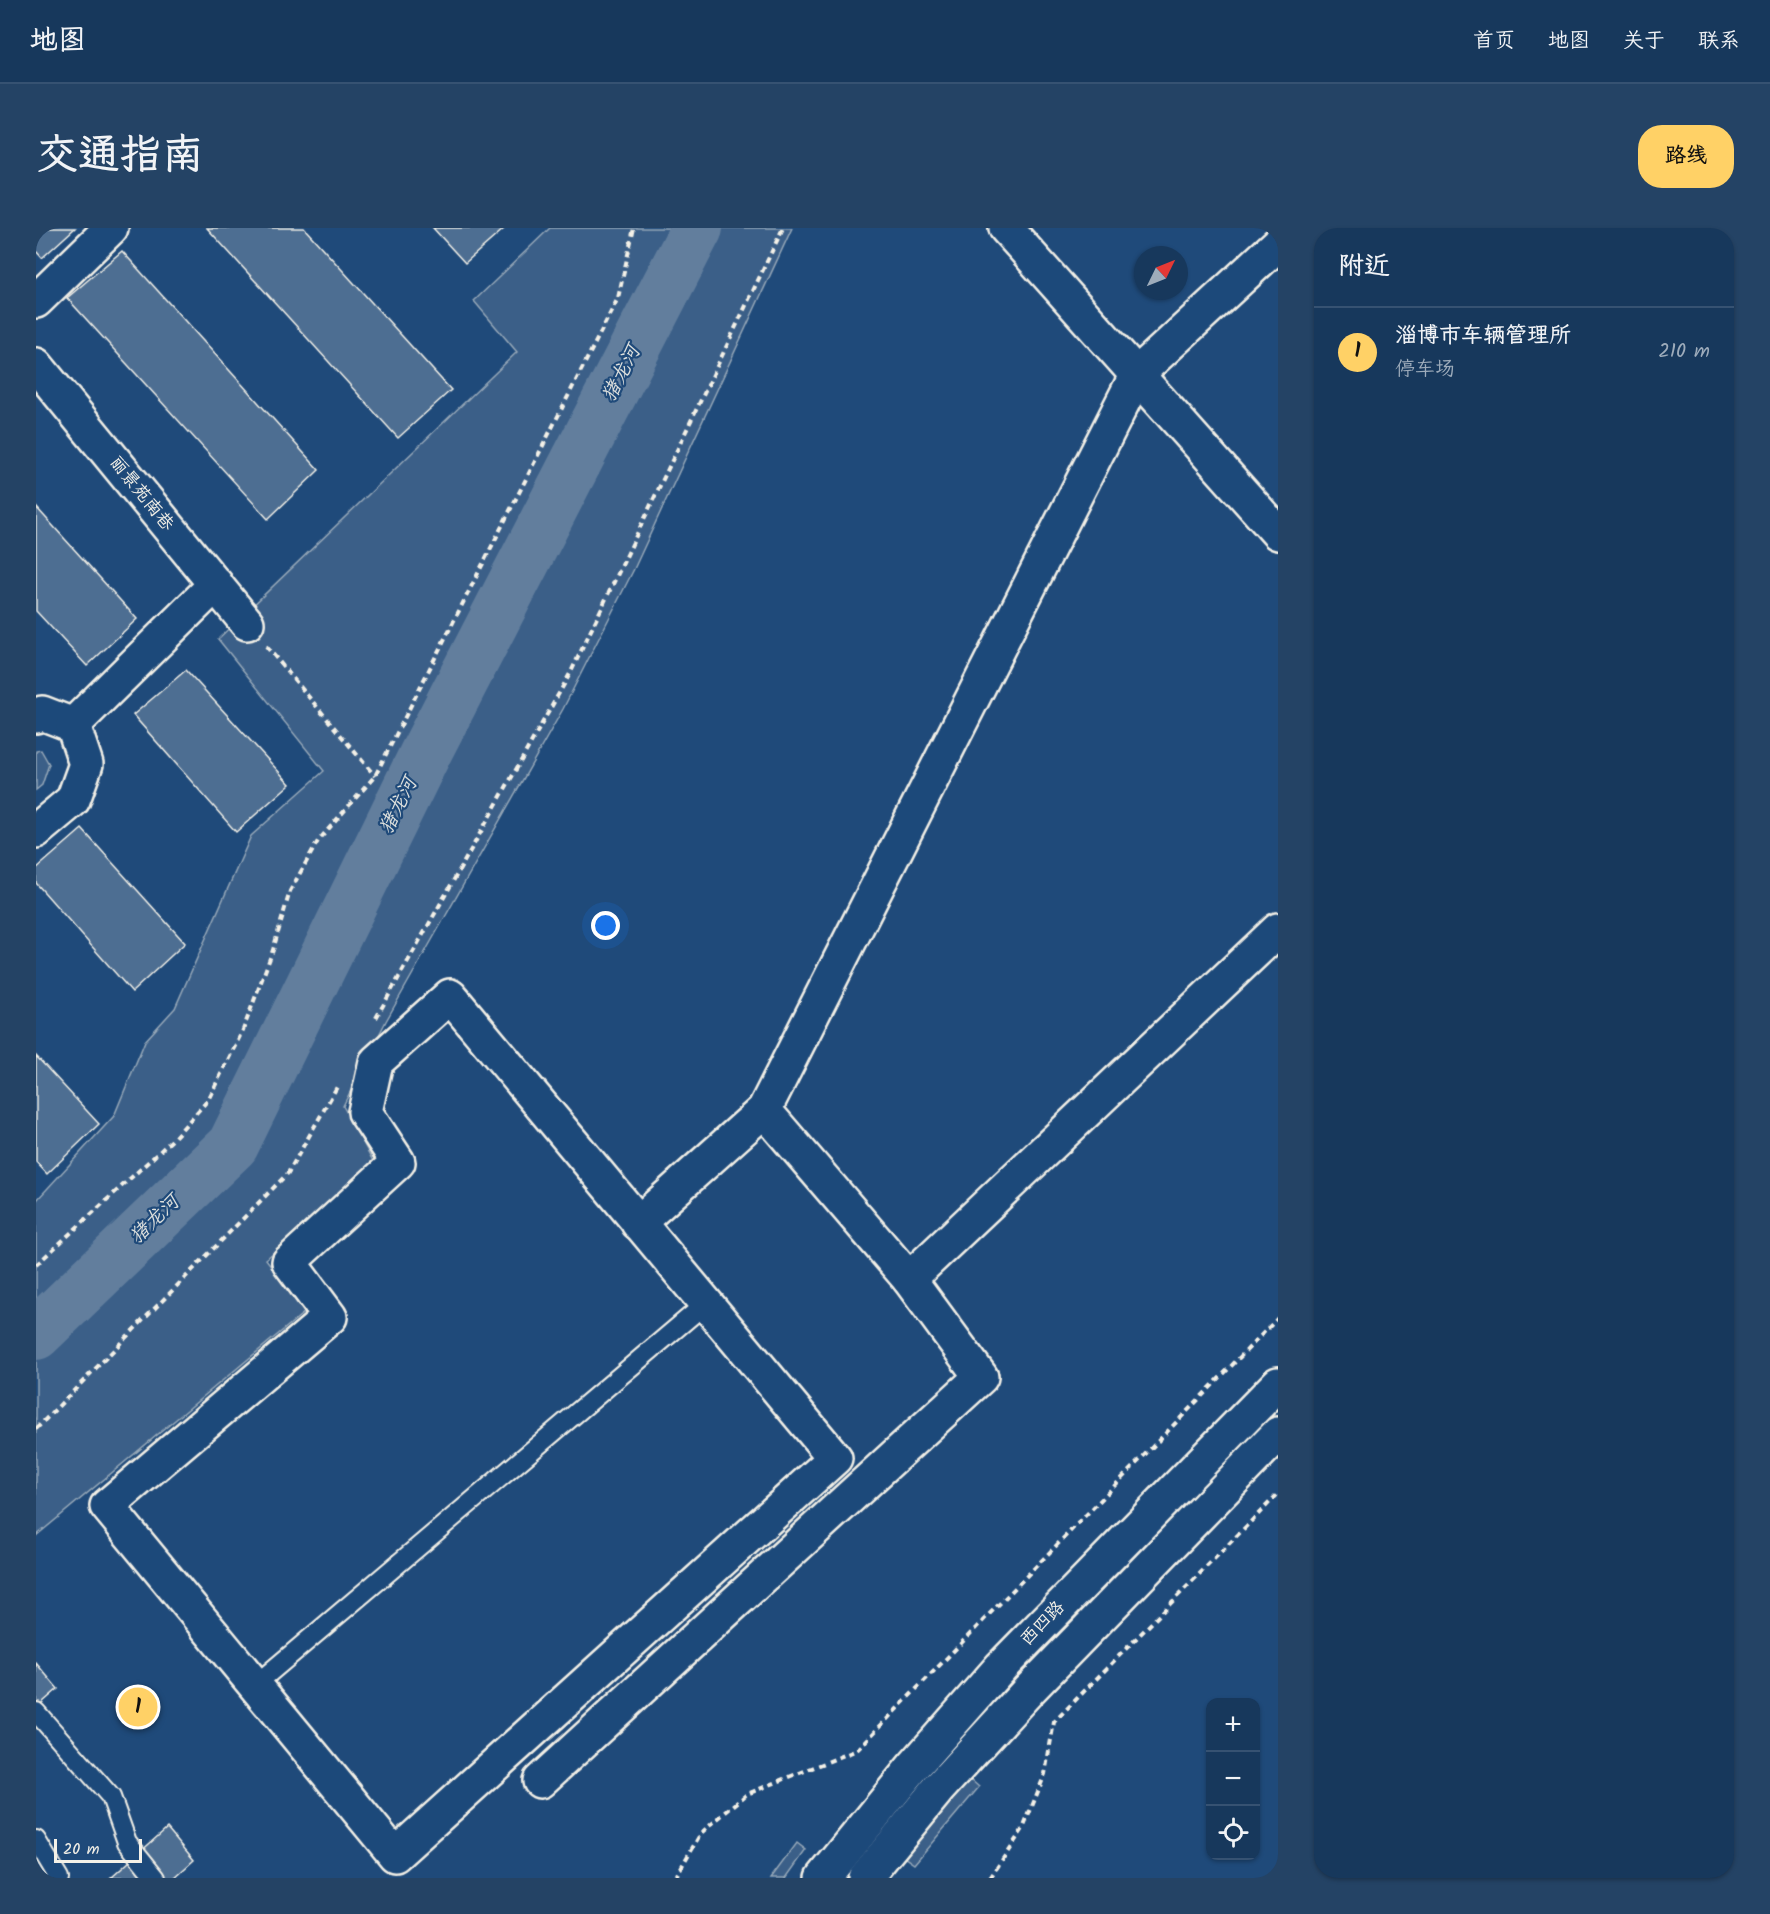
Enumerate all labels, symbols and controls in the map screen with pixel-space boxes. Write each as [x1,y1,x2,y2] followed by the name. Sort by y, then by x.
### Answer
[30,19,86,64] text: 地图
[1473,25,1515,58] text: 首页
[1548,25,1590,58] text: 地图
[1623,25,1665,58] text: 关于
[1698,25,1740,58] text: 联系
[36,123,204,190] text: 交通指南
[1638,125,1734,188] button: 路线
[1134,246,1188,300] north arrow
[1338,246,1390,288] text: 附近
[1395,319,1571,354] text: 淄博市车辆管理所
[1354,336,1361,368] text: 1
[1658,336,1710,368] text: 210 m
[594,337,651,408] water label: 猪龙河
[1395,354,1455,386] text: 停车场
[101,450,181,538] street label: 丽景苑南巷
[371,769,428,840] water label: 猪龙河
[591,911,620,940] your location
[122,1186,190,1252] water label: 猪龙河
[1014,1595,1072,1653] street label: 西四路
[118,1684,158,1730] pin: 1
[1206,1698,1260,1860] map controls
[1206,1698,1260,1752] button: +
[1206,1752,1260,1806] button: −
[1206,1806,1260,1860] button: locate
[54,1836,142,1864] scale bar
[63,1837,99,1862] text: 20 m

